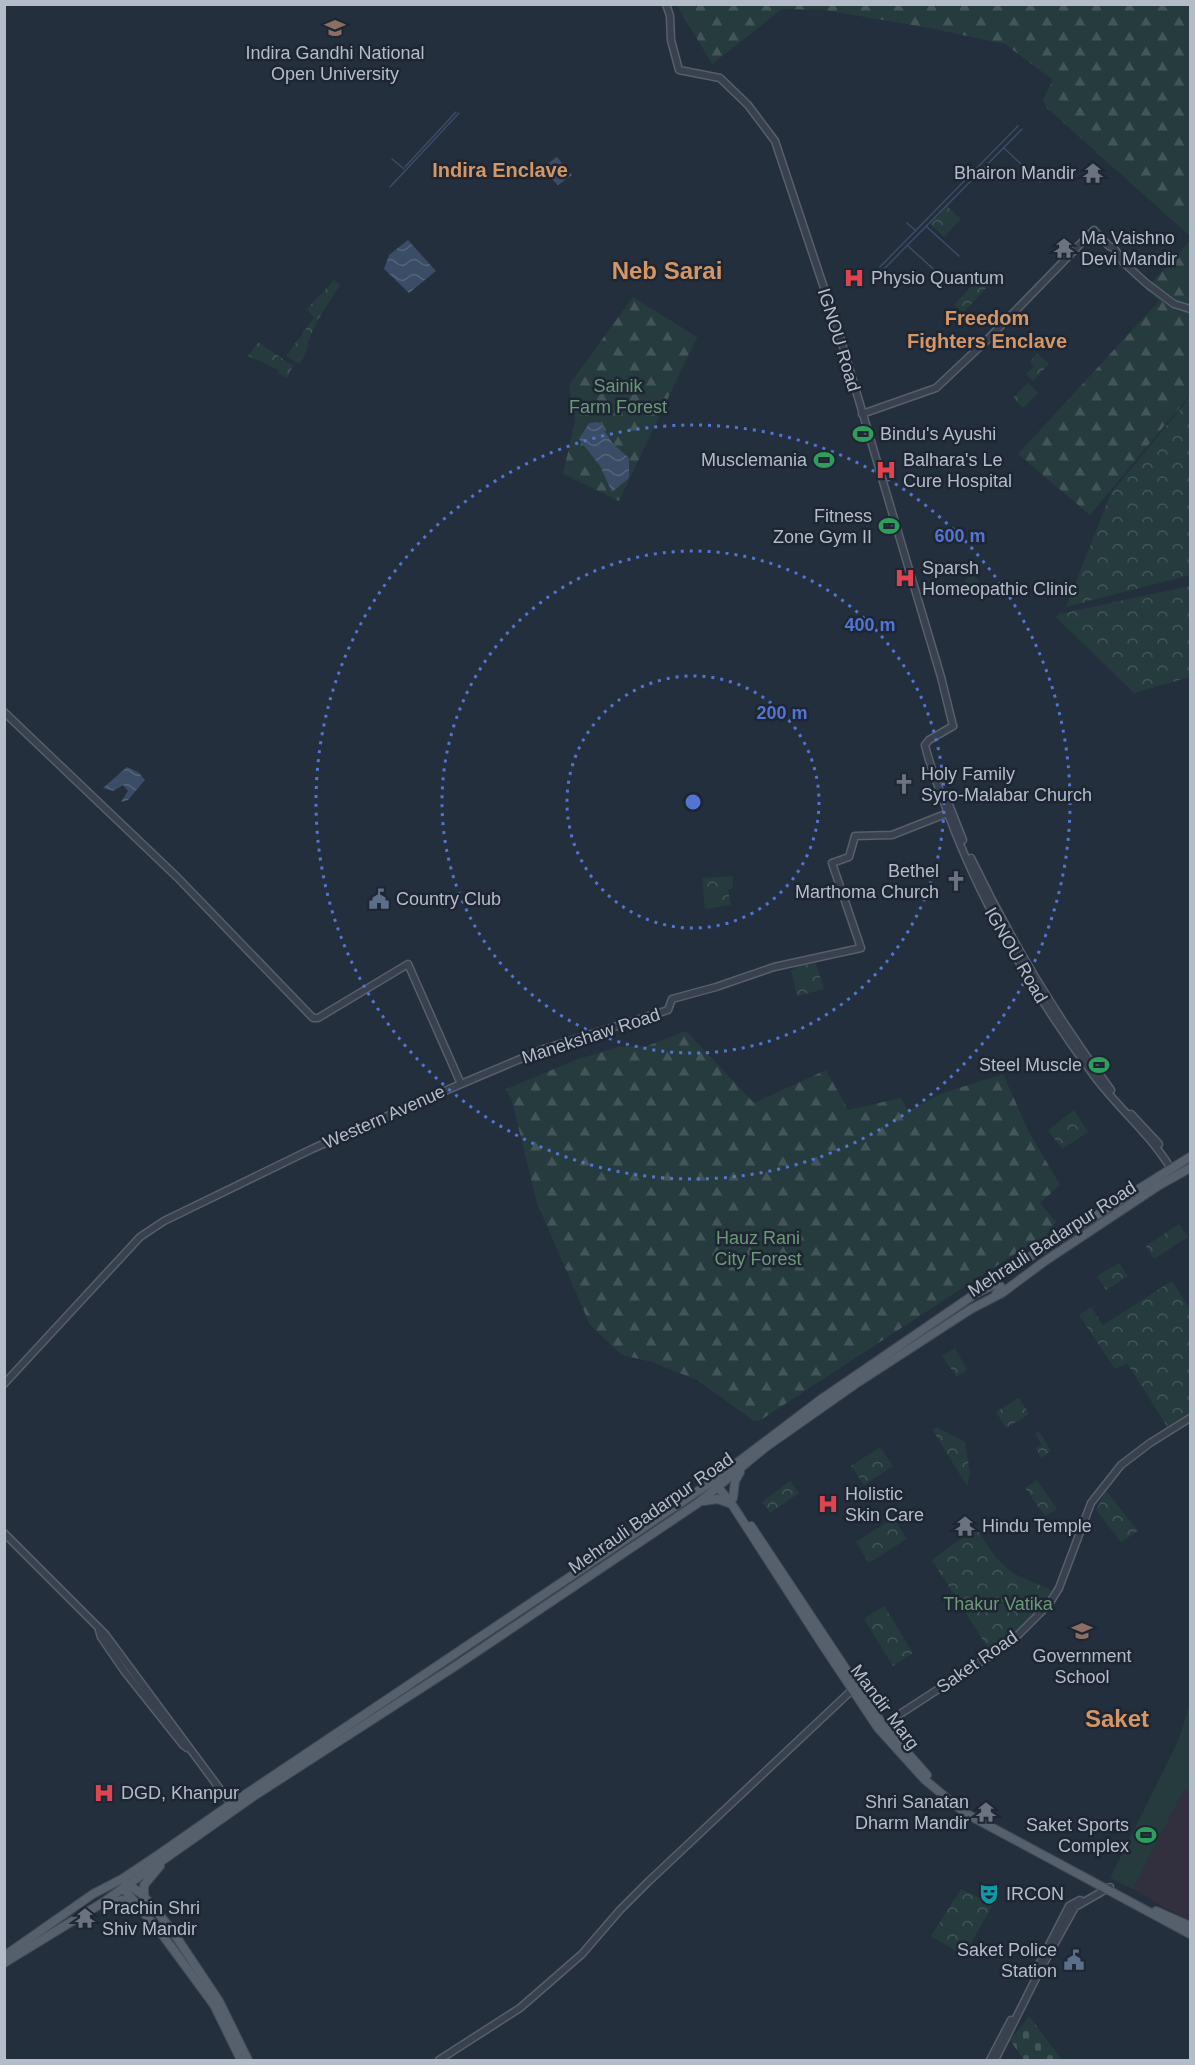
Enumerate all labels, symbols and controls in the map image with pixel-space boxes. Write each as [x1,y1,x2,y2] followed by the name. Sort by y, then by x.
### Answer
[323,16,347,40] school or university icon: Indira Gandhi National Open University
[245,43,425,84] place label: Indira Gandhi National Open University
[432,159,568,181] district label: Indira Enclave
[1081,161,1105,185] temple icon: Bhairon Mandir
[954,163,1076,183] place label: Bhairon Mandir
[1081,228,1177,269] place label: Ma Vaishno Devi Mandir
[1052,236,1076,260] temple icon: Ma Vaishno Devi Mandir
[612,257,722,284] district label: Neb Sarai
[842,266,866,290] hospital icon: Physio Quantum
[871,268,1004,288] place label: Physio Quantum
[814,286,864,394] street label: IGNOU Road
[907,307,1067,352] district label: Freedom Fighters Enclave
[569,376,667,417] park label: Sainik Farm Forest
[851,422,875,446] sports icon: Bindu's Ayushi
[880,424,996,444] place label: Bindu's Ayushi
[812,448,836,472] sports icon: Musclemania
[701,450,808,470] place label: Musclemania
[903,450,1012,491] place label: Balhara's Le Cure Hospital
[874,458,898,482] hospital icon: Balhara's Le Cure Hospital
[773,506,872,547] place label: Fitness Zone Gym II
[877,514,901,538] sports icon: Fitness Zone Gym II
[934,526,986,546] text: 600 m
[922,558,1077,599] place label: Sparsh Homeopathic Clinic
[893,566,917,590] hospital icon: Sparsh Homeopathic Clinic
[844,615,896,635] text: 400 m
[756,703,808,723] text: 200 m
[921,764,1092,805] place label: Holy Family Syro-Malabar Church
[892,772,916,796] church icon: Holy Family Syro-Malabar Church
[683,792,703,812] centre of rings
[795,861,939,902] place label: Bethel Marthoma Church
[944,869,968,893] church icon: Bethel Marthoma Church
[367,887,391,911] public building icon: Country Club
[396,889,501,909] place label: Country Club
[981,904,1051,1006] street label: IGNOU Road
[519,1004,663,1068] street label: Manekshaw Road
[1087,1053,1111,1077] sports icon: Steel Muscle
[979,1055,1082,1075] place label: Steel Muscle
[320,1081,448,1153] street label: Western Avenue
[964,1177,1140,1301] street label: Mehrauli Badarpur Road
[714,1228,802,1269] park label: Hauz Rani City Forest
[565,1449,737,1577] street label: Mehrauli Badarpur Road
[845,1484,924,1525] place label: Holistic Skin Care
[816,1492,840,1516] hospital icon: Holistic Skin Care
[953,1514,977,1538] temple icon: Hindu Temple
[982,1516,1092,1536] place label: Hindu Temple
[943,1594,1054,1614] park label: Thakur Vatika
[1070,1619,1094,1643] school or university icon: Government School
[933,1627,1021,1697] street label: Saket Road
[1032,1646,1132,1687] place label: Government School
[847,1661,923,1753] street label: Mandir Marg
[1085,1705,1149,1732] district label: Saket
[92,1781,116,1805] hospital icon: DGD, Khanpur
[121,1783,239,1803] place label: DGD, Khanpur
[855,1792,969,1833] place label: Shri Sanatan Dharm Mandir
[974,1800,998,1824] temple icon: Shri Sanatan Dharm Mandir
[1026,1815,1129,1856] place label: Saket Sports Complex
[1134,1823,1158,1847] sports icon: Saket Sports Complex
[977,1882,1001,1906] theatre icon: IRCON
[1006,1884,1064,1904] place label: IRCON
[102,1898,200,1939] place label: Prachin Shri Shiv Mandir
[73,1906,97,1930] temple icon: Prachin Shri Shiv Mandir
[957,1940,1057,1981] place label: Saket Police Station
[1062,1948,1086,1972] public building icon: Saket Police Station

